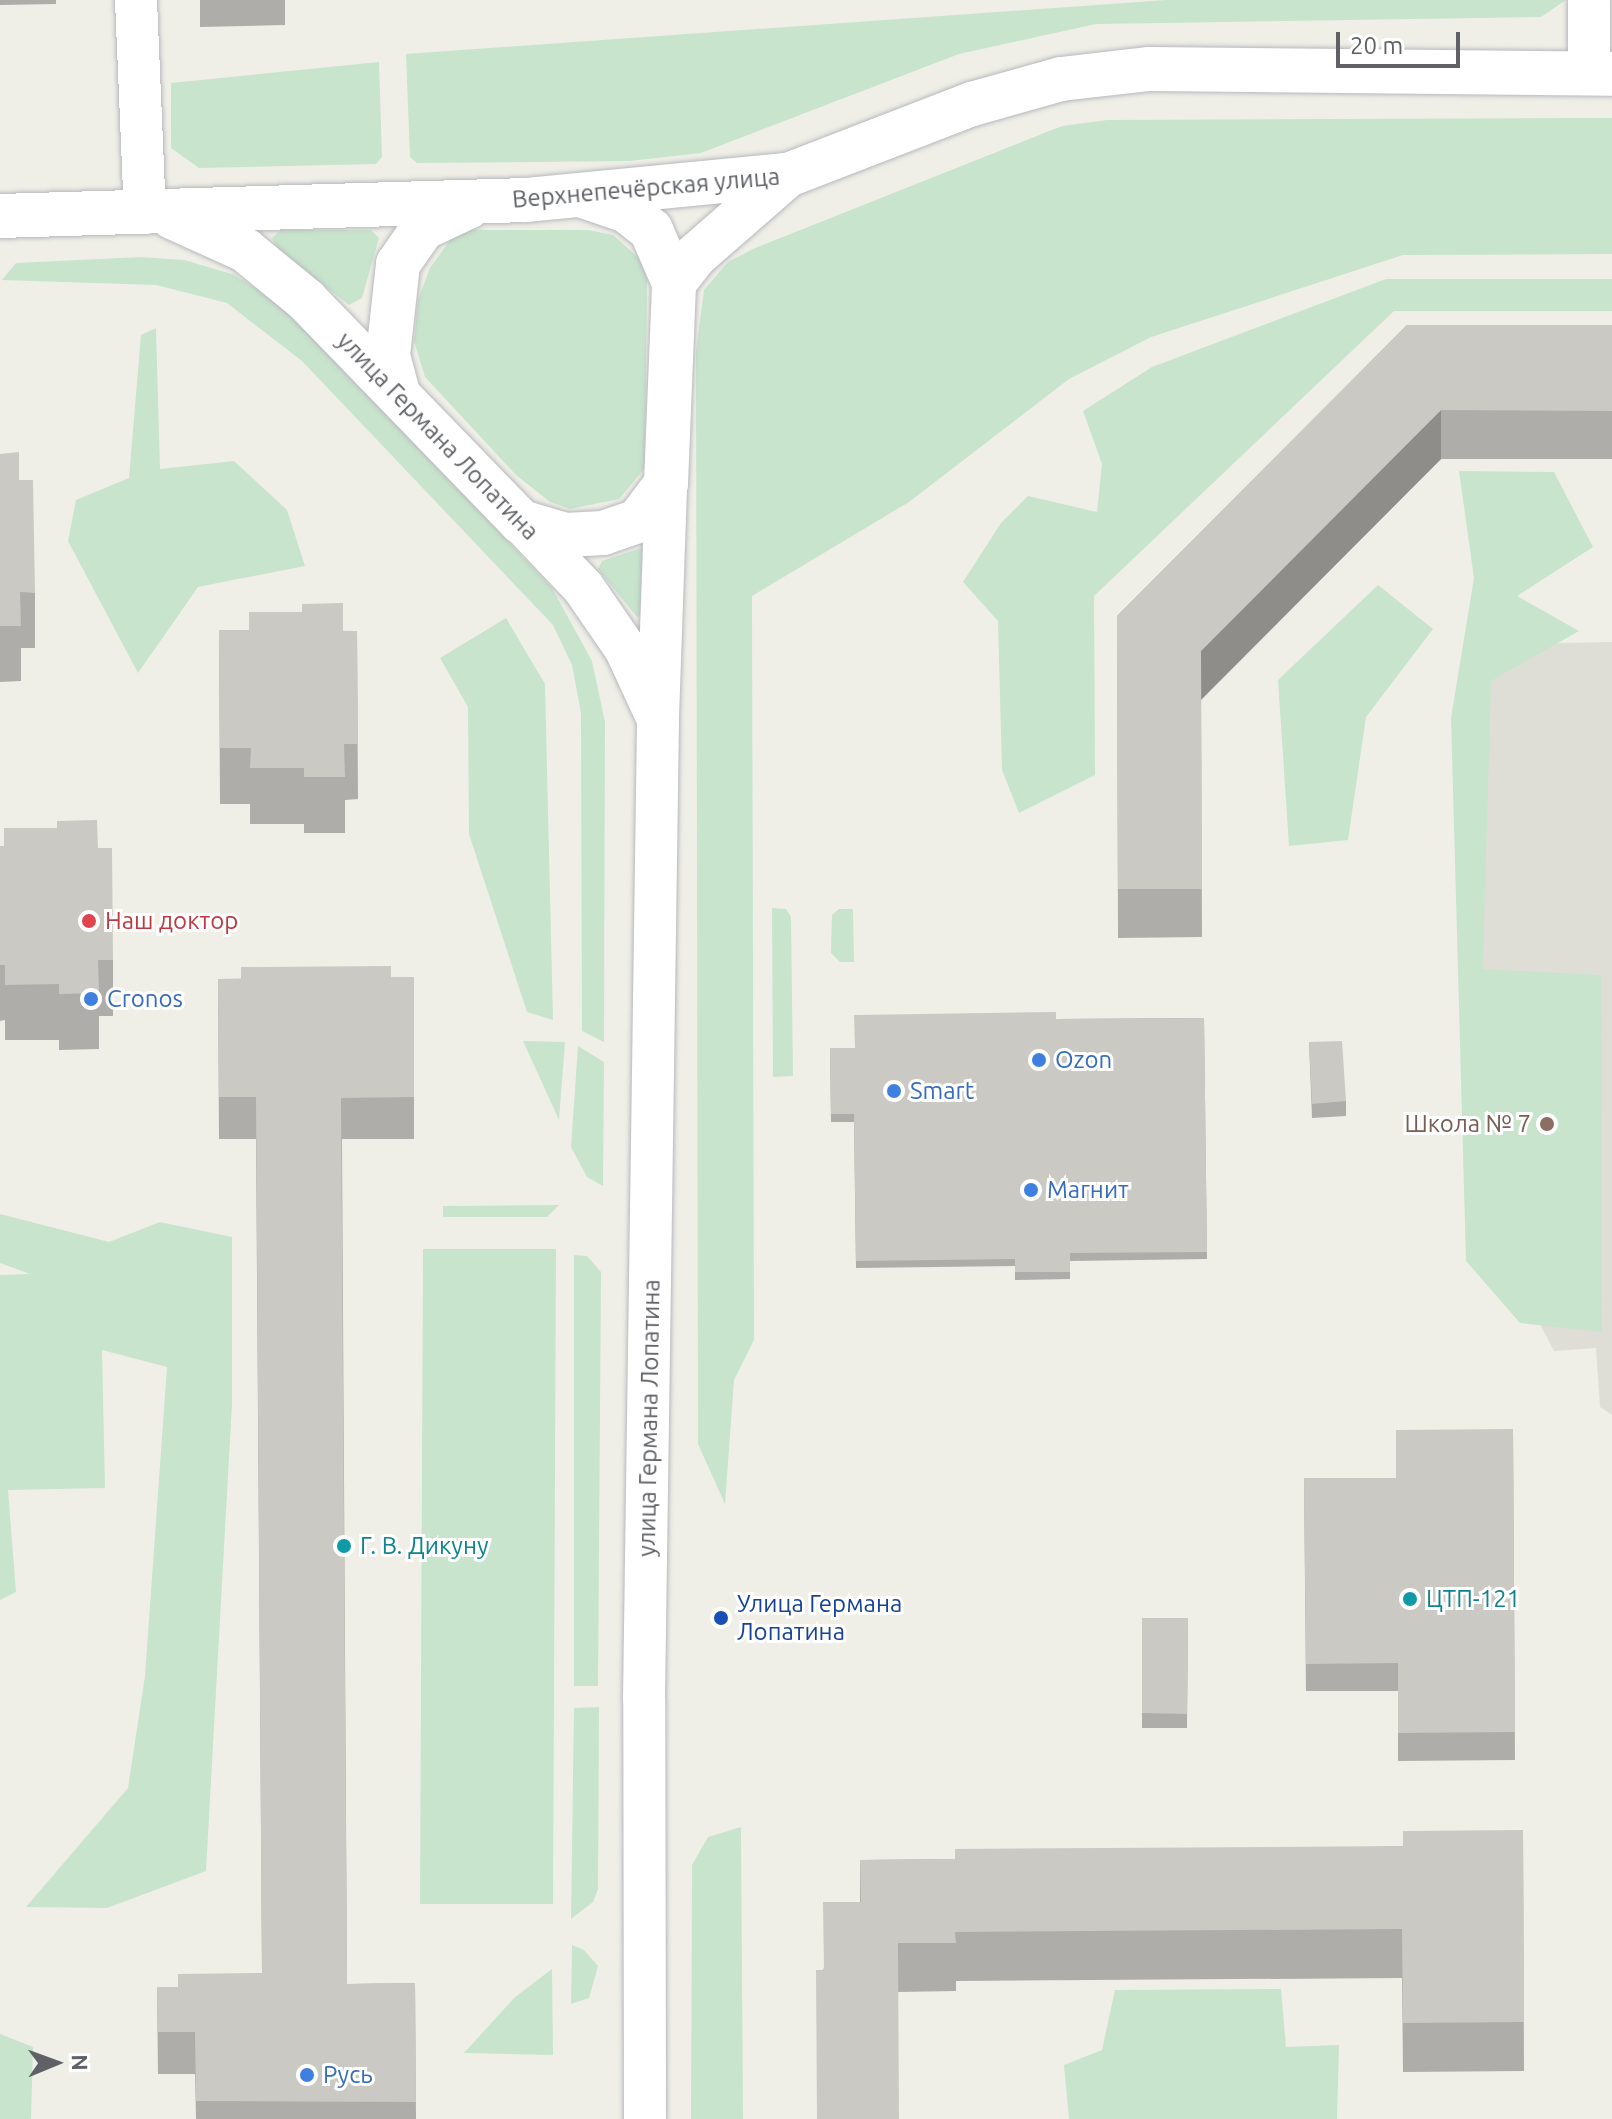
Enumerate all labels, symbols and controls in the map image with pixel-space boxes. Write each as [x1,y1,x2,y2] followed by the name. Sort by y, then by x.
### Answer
[1340,16,1464,66] scale bar
[1350,32,1403,59] text: 20 m
[511,162,781,214] street label: Верхнепечёрская улица
[331,326,545,546] street label: улица Германа Лопатина
[105,907,238,935] place label: Наш доктор
[80,912,98,930] marker: Наш доктор
[107,985,183,1013] place label: Cronos
[82,990,100,1008] marker: Cronos
[1055,1046,1112,1074] place label: Ozon
[1030,1051,1048,1069] marker: Ozon
[910,1077,974,1105] place label: Smart
[885,1082,903,1100] marker: Smart
[1404,1110,1531,1138] place label: Школа № 7
[1538,1115,1556,1133] marker: Школа № 7
[1047,1176,1129,1204] place label: Магнит
[1022,1181,1040,1199] marker: Магнит
[632,1279,666,1557] street label: улица Германа Лопатина
[360,1532,488,1560] place label: Г. В. Дикуну
[335,1537,353,1555] marker: Г. В. Дикуну
[1426,1585,1520,1613] place label: ЦТП-121
[737,1590,902,1646] place label: Улица Германа Лопатина
[1401,1590,1419,1608] marker: ЦТП-121
[712,1609,730,1627] marker: Улица Германа Лопатина
[16,2023,96,2103] north arrow
[68,2054,93,2071] text: N
[323,2061,373,2089] place label: Русь
[298,2066,316,2084] marker: Русь

